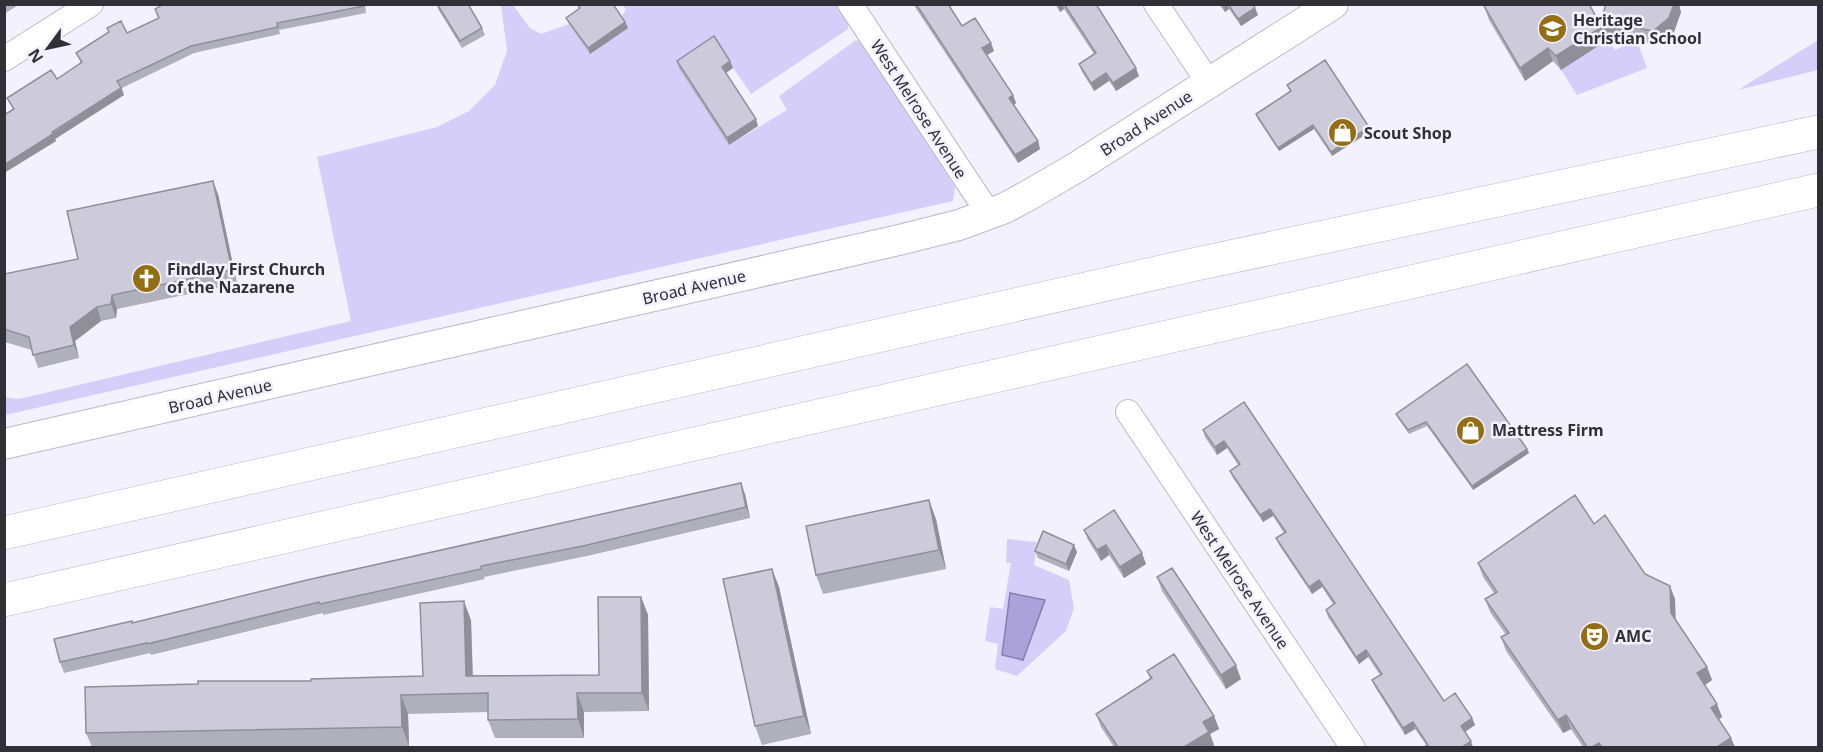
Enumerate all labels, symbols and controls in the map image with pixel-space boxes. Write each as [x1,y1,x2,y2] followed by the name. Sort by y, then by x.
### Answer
[1573,9,1702,49] place label: Heritage Christian School
[1536,13,1568,45] school or university icon: Heritage Christian School
[18,18,78,78] north arrow
[866,35,972,183] street label: West Melrose Avenue
[23,45,48,68] text: N
[1096,85,1196,161] street label: Broad Avenue
[1327,117,1359,149] shop icon: Scout Shop
[1364,122,1452,144] place label: Scout Shop
[167,258,325,298] place label: Findlay First Church of the Nazarene
[130,262,162,294] church icon: Findlay First Church of the Nazarene
[640,264,748,310] street label: Broad Avenue
[166,373,274,419] street label: Broad Avenue
[1455,414,1487,446] shop icon: Mattress Firm
[1492,419,1604,441] place label: Mattress Firm
[1186,507,1294,653] street label: West Melrose Avenue
[1578,620,1610,652] theatre icon: AMC
[1615,625,1651,647] place label: AMC

